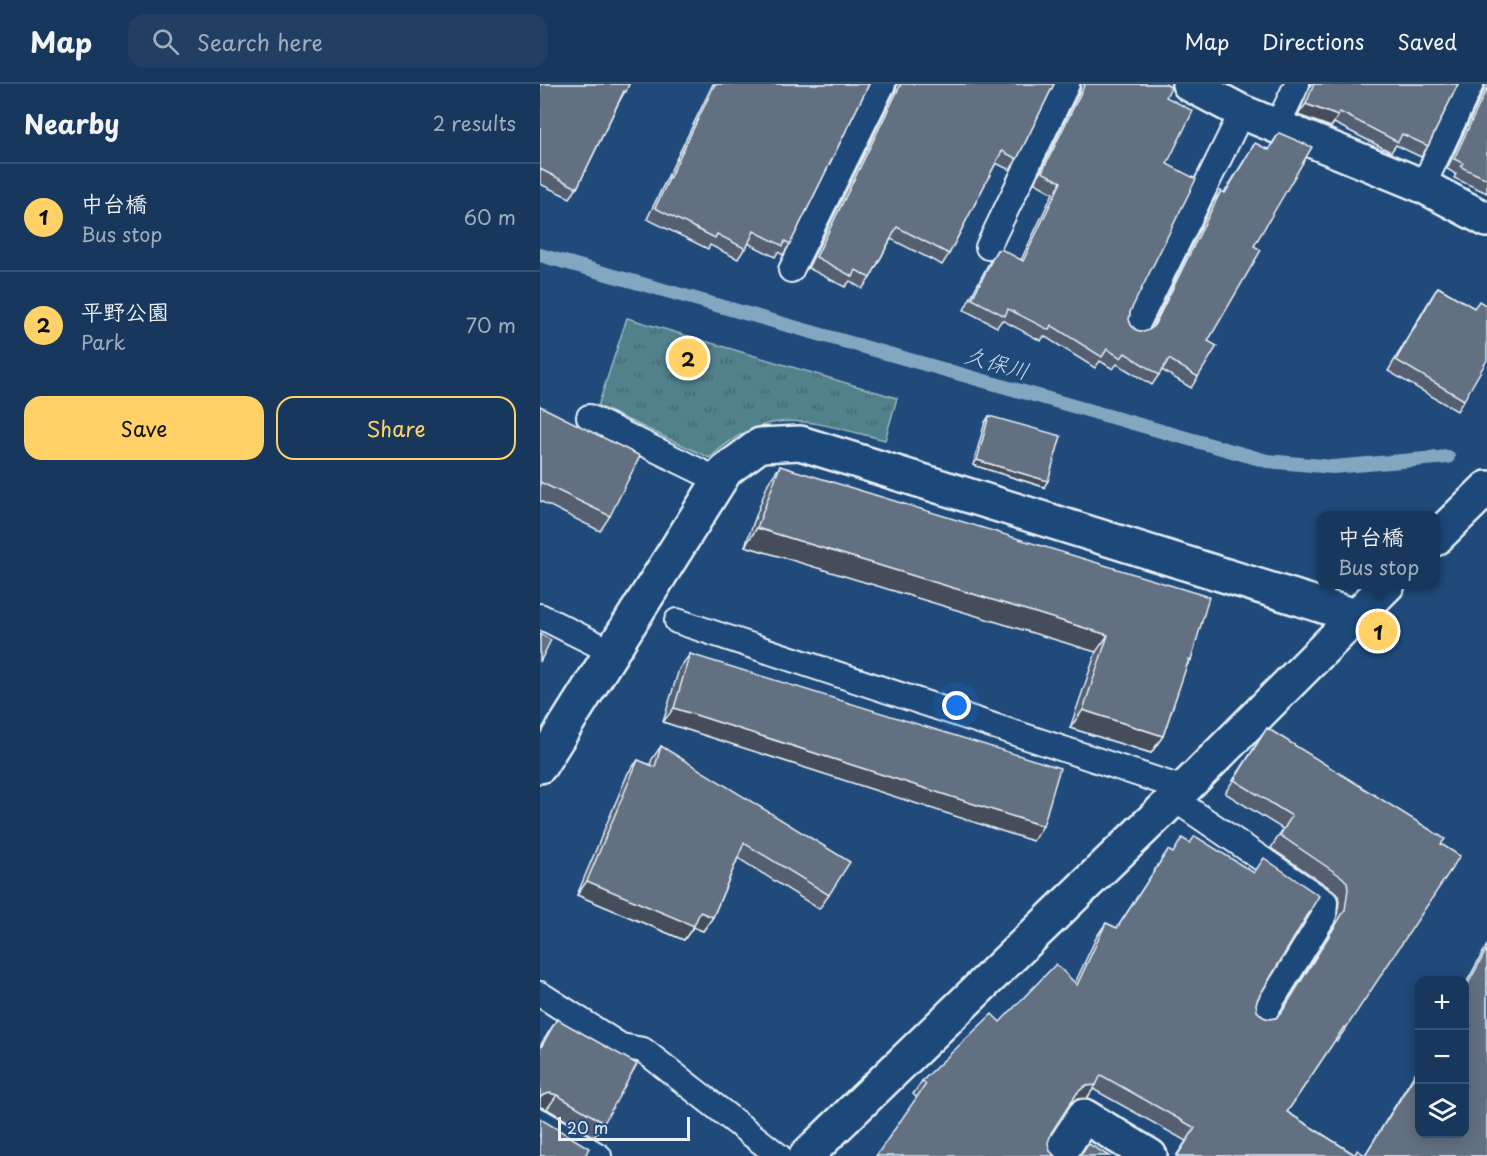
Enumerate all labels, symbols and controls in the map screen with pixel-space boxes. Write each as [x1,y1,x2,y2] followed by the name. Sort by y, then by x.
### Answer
[128,14,548,68] search box
[30,20,92,63] text: Map
[149,25,182,58] icon: search
[197,25,323,58] text: Search here
[1184,25,1229,57] text: Map
[1262,25,1364,57] text: Directions
[1397,25,1457,57] text: Saved
[24,104,119,143] text: Nearby
[433,108,516,138] text: 2 results
[81,186,147,219] text: 中台橋
[39,202,48,232] text: 1
[464,202,516,232] text: 60 m
[81,219,162,249] text: Bus stop
[81,294,169,327] text: 平野公園
[36,310,51,340] text: 2
[466,310,516,340] text: 70 m
[81,327,126,357] text: Park
[668,336,708,380] pin: 2
[961,337,1034,387] water label: 久保川
[24,396,264,460] button: Save
[276,396,516,460] button: Share
[1317,511,1440,589] popup
[1338,519,1404,552] text: 中台橋
[1338,552,1419,582] text: Bus stop
[1358,608,1398,654] pin: 1
[942,691,971,720] your location
[1415,976,1469,1138] map controls
[1415,976,1469,1030] button: +
[1415,1030,1469,1084] button: −
[1415,1084,1469,1138] button: layers
[558,1114,690,1142] scale bar
[567,1115,608,1139] text: 20 m

